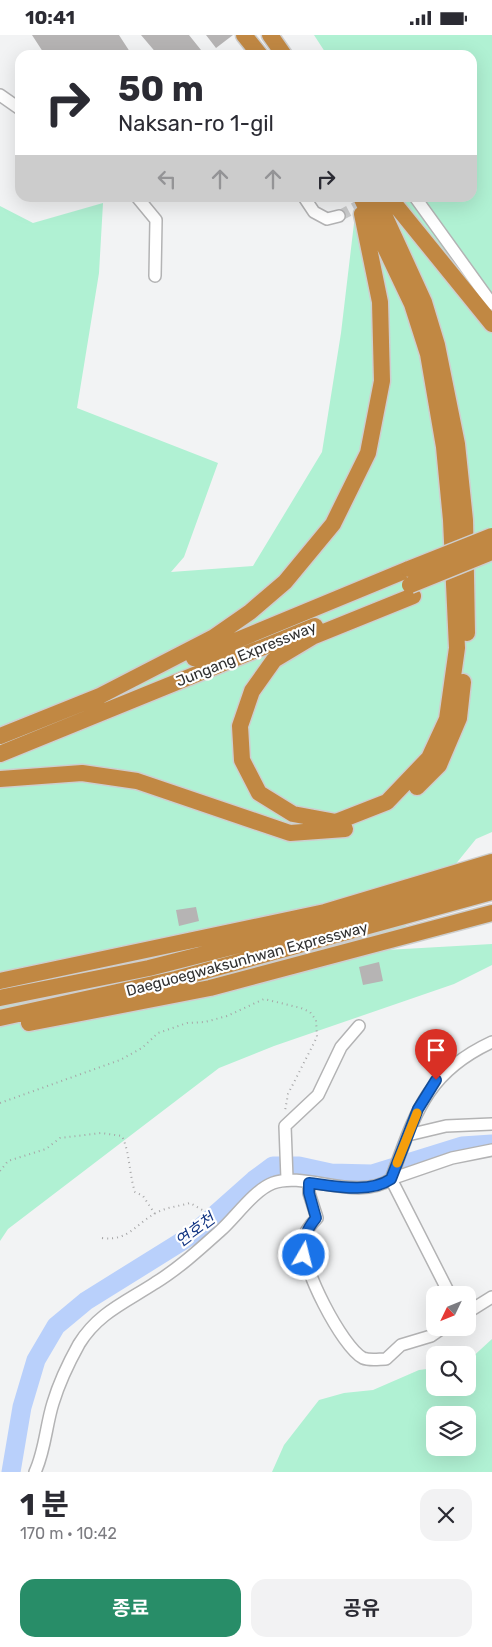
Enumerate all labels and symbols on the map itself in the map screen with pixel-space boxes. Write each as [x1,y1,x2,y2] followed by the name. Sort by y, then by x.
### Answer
[173,618,319,690] street label: Jungang Expressway
[124,918,370,1000] street label: Daeguoegwaksunhwan Expressway
[415,1029,457,1080] pin
[172,1208,220,1251] water label: 연호천
[277,1228,329,1280] position arrow
[426,1286,476,1336] north arrow

